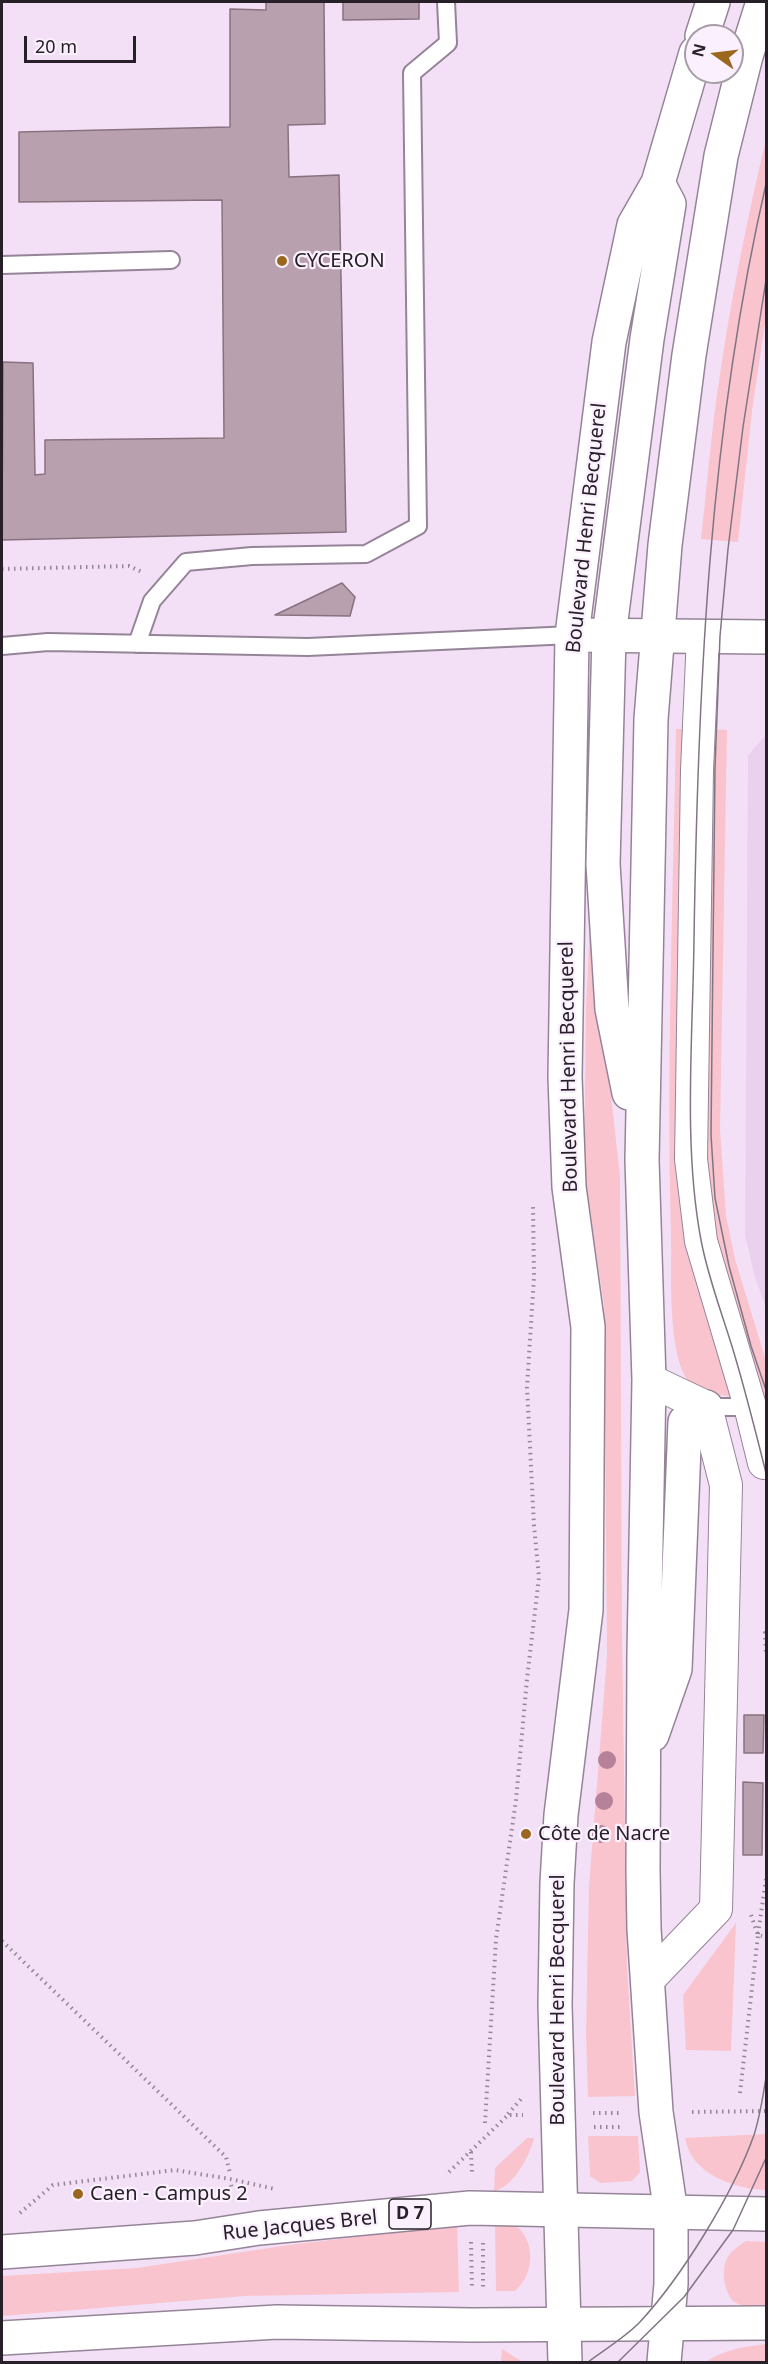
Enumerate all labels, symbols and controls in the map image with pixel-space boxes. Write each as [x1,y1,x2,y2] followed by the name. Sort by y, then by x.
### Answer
[27,24,140,62] scale bar
[684,24,744,84] north arrow
[35,34,77,58] text: 20 m
[686,41,711,59] text: N
[294,249,385,273] place label: CYCERON
[275,254,289,268] marker: CYCERON
[562,402,612,654] street label: Boulevard Henri Becquerel
[555,941,583,1193] street label: Boulevard Henri Becquerel
[538,1822,670,1846] place label: Côte de Nacre
[519,1827,533,1841] marker: Côte de Nacre
[546,1874,570,2126] street label: Boulevard Henri Becquerel
[90,2182,248,2206] place label: Caen - Campus 2
[71,2187,85,2201] marker: Caen - Campus 2
[389,2199,431,2229] road number: D 7
[221,2206,379,2246] street label: Rue Jacques Brel

